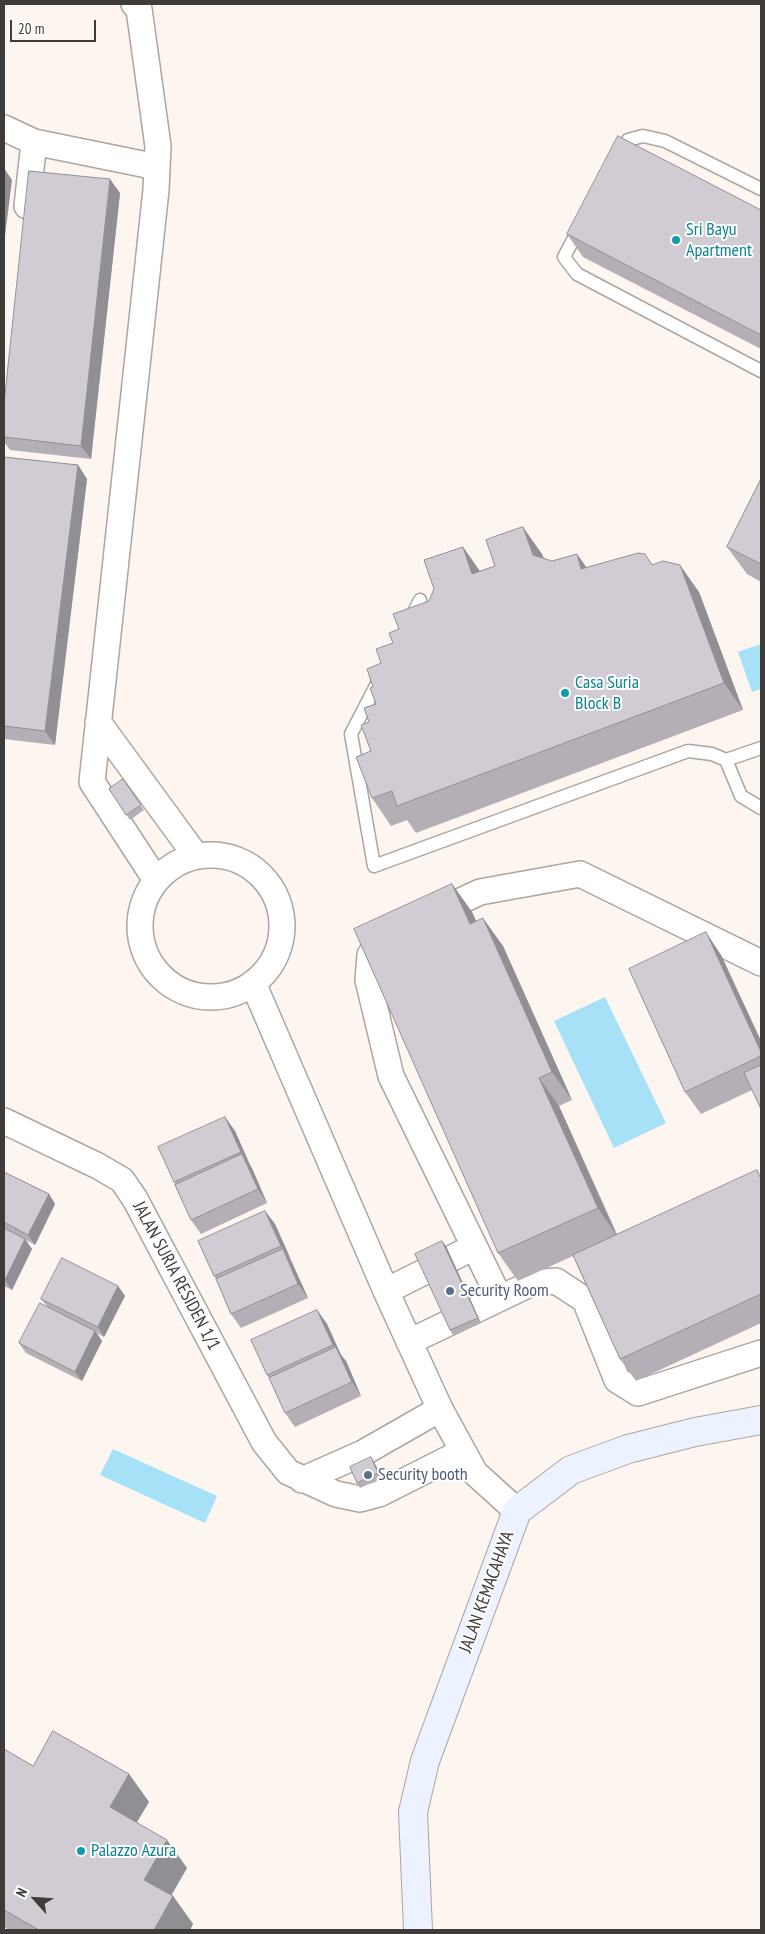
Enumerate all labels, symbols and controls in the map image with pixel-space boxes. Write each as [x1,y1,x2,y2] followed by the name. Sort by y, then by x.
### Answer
[12,10,99,42] scale bar
[18,19,44,38] text: 20 m
[686,219,752,262] place label: Sri Bayu Apartment
[670,234,682,246] marker: Sri Bayu Apartment
[575,672,639,714] place label: Casa Suria Block B
[559,687,571,699] marker: Casa Suria Block B
[128,1198,224,1354] street label: JALAN SURIA RESIDEN 1/1
[460,1280,549,1302] place label: Security Room
[444,1285,456,1297] marker: Security Room
[378,1464,468,1486] place label: Security booth
[362,1469,374,1481] marker: Security booth
[455,1528,519,1656] street label: JALAN KEMACAHAYA
[91,1840,176,1862] place label: Palazzo Azura
[75,1845,87,1857] marker: Palazzo Azura
[10,1874,60,1924] north arrow
[12,1885,31,1900] text: N

